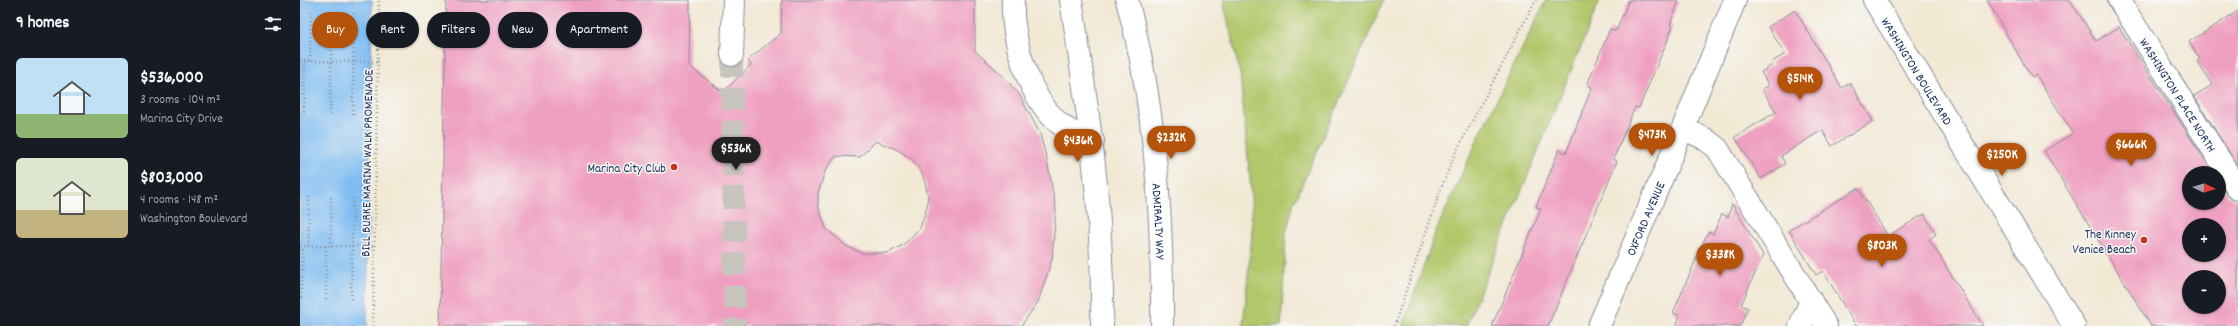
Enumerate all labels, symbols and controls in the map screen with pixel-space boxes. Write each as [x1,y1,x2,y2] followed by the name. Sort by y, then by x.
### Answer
[16,12,69,36] text: 9 homes
[312,12,358,48] chip: Buy
[366,12,419,48] chip: Rent
[427,12,490,48] chip: Filters
[498,12,548,48] chip: New
[556,12,642,48] chip: Apartment
[262,13,284,35] icon: filters
[1875,14,1956,130] street label: WASHINGTON BOULEVARD
[2133,35,2220,157] street label: WASHINGTON PLACE NORTH
[140,67,203,91] text: $536,000
[1772,67,1828,101] pin: $514K
[357,69,380,257] street label: BILL BURKE MARINA WALK PROMENADE
[1787,70,1813,89] text: $514K
[48,74,96,122] icon: home
[140,91,220,110] text: 3 rooms · 104 m²
[140,110,223,129] text: Marina City Drive
[1624,123,1680,157] pin: $473K
[1143,126,1199,160] pin: $232K
[1638,126,1666,145] text: $473K
[1050,129,1106,163] pin: $436K
[1156,129,1186,148] text: $232K
[1063,132,1093,151] text: $436K
[2103,133,2159,167] pin: $666K
[2115,136,2147,155] text: $666K
[708,137,764,171] pin: $536K
[721,140,751,159] text: $536K
[1974,143,2030,177] pin: $250K
[1986,146,2018,165] text: $250K
[587,160,666,179] place label: Marina City Club
[669,162,679,172] marker: Marina City Club
[2182,166,2226,210] north arrow
[2182,166,2226,314] map controls
[140,167,203,191] text: $803,000
[48,174,96,222] icon: home
[1623,179,1671,259] street label: OXFORD AVENUE
[1145,182,1168,261] street label: ADMIRALTY WAY
[140,191,218,210] text: 4 rooms · 148 m²
[140,210,247,229] text: Washington Boulevard
[2182,218,2226,262] button: +
[2073,226,2137,260] place label: The Kinney Venice Beach
[1854,234,1910,268] pin: $803K
[2139,235,2149,245] marker: The Kinney Venice Beach
[1867,237,1897,256] text: $803K
[1692,243,1748,277] pin: $338K
[1705,246,1735,265] text: $338K
[2182,270,2226,314] button: −

